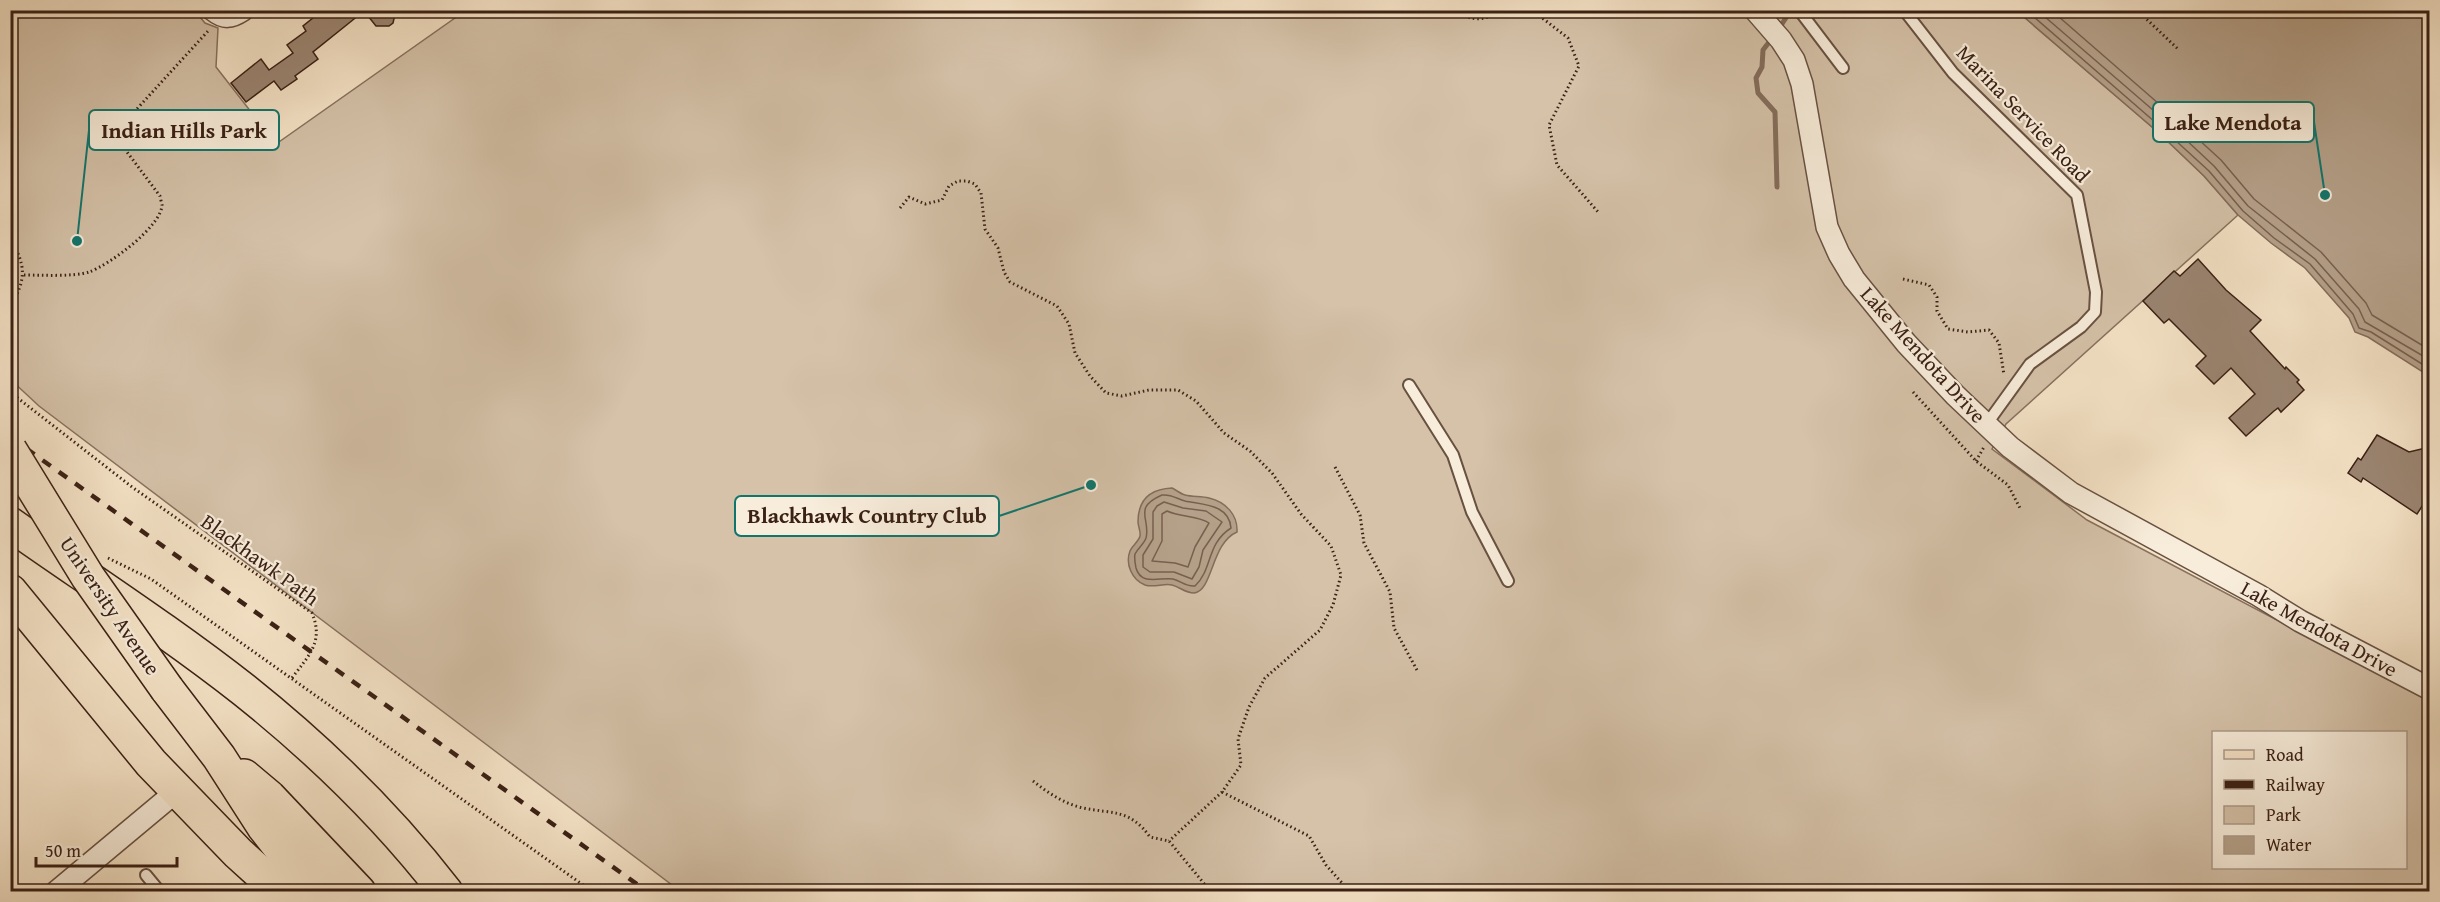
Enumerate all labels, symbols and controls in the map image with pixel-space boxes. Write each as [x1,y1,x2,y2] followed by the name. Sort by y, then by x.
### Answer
[1949,38,2098,190] street label: Marina Service Road
[2153,102,2314,142] callout: Lake Mendota
[2164,106,2302,138] text: Lake Mendota
[89,110,279,150] callout: Indian Hills Park
[101,114,267,146] text: Indian Hills Park
[1853,279,1993,430] street label: Lake Mendota Drive
[735,496,999,536] callout: Blackhawk Country Club
[747,499,987,531] text: Blackhawk Country Club
[195,506,326,613] street label: Blackhawk Path
[52,530,168,681] street label: University Avenue
[2235,573,2403,685] street label: Lake Mendota Drive
[2212,731,2407,869] legend
[2266,741,2304,768] text: Road
[2266,771,2325,798] text: Railway
[2266,801,2302,828] text: Park
[36,830,177,868] scale bar
[2266,831,2312,858] text: Water
[45,837,81,864] text: 50 m

